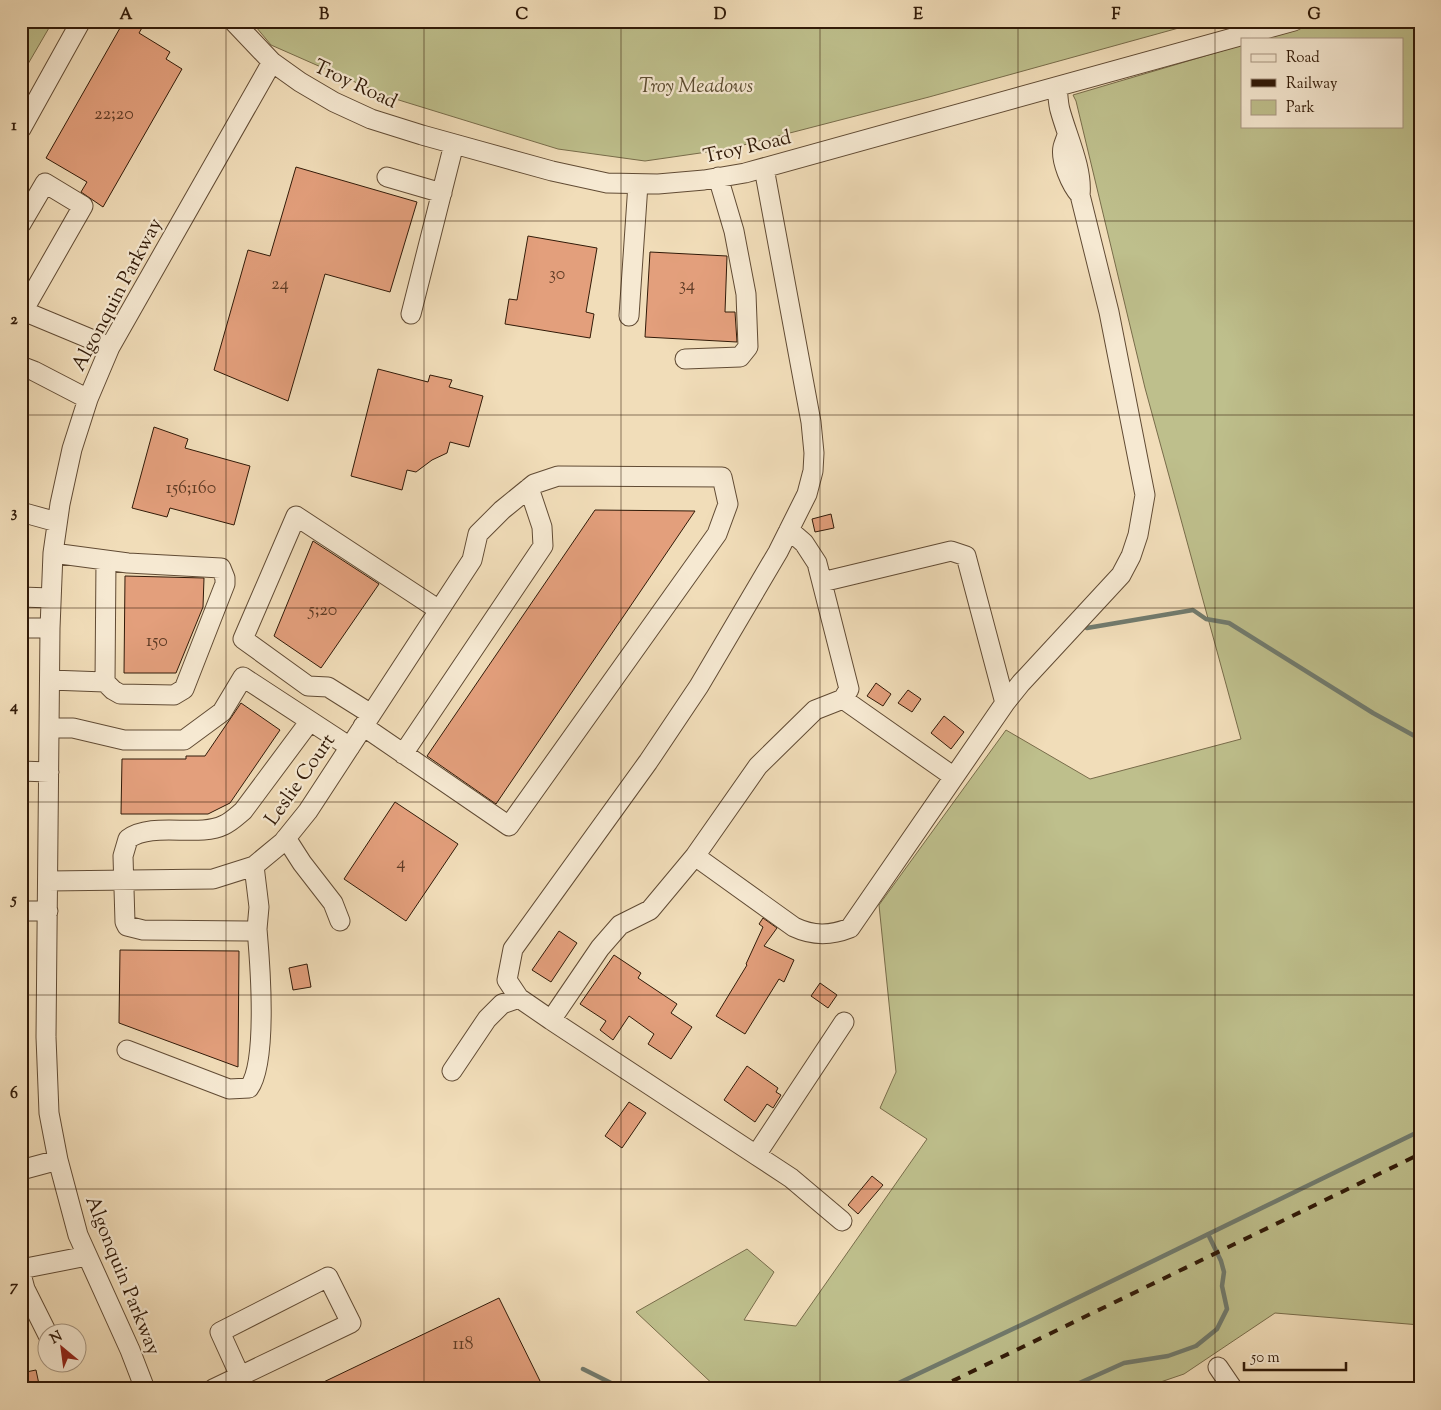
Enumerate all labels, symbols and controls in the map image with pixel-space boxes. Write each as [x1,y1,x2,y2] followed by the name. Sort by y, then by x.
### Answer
[120,4,133,27] text: A
[319,4,329,27] text: B
[516,4,529,27] text: C
[714,4,727,27] text: D
[913,4,923,27] text: E
[1112,4,1121,27] text: F
[1307,4,1321,27] text: G
[1241,38,1404,128] legend
[1286,48,1320,69] text: Road
[308,53,402,117] street label: Troy Road
[639,73,753,102] park label: Troy Meadows
[1286,74,1338,95] text: Railway
[1286,98,1315,119] text: Park
[94,102,134,128] house number: 22;20
[11,115,17,138] text: 1
[701,124,794,173] street label: Troy Road
[66,213,171,377] street label: Algonquin Parkway
[549,262,565,288] house number: 30
[271,272,289,298] house number: 24
[679,273,695,299] house number: 34
[10,309,18,332] text: 2
[166,476,216,502] house number: 156;160
[11,502,18,525] text: 3
[308,598,337,624] house number: 5;20
[146,629,168,655] house number: 150
[9,696,18,719] text: 4
[259,728,344,832] street label: Leslie Court
[396,851,406,877] house number: 4
[9,889,17,912] text: 5
[10,1083,18,1106] text: 6
[76,1192,167,1360] street label: Algonquin Parkway
[10,1276,19,1299] text: 7
[38,1322,88,1372] north arrow
[47,1327,66,1350] text: N
[452,1332,474,1358] house number: 118
[1244,1340,1346,1372] scale bar
[1250,1348,1280,1369] text: 50 m

